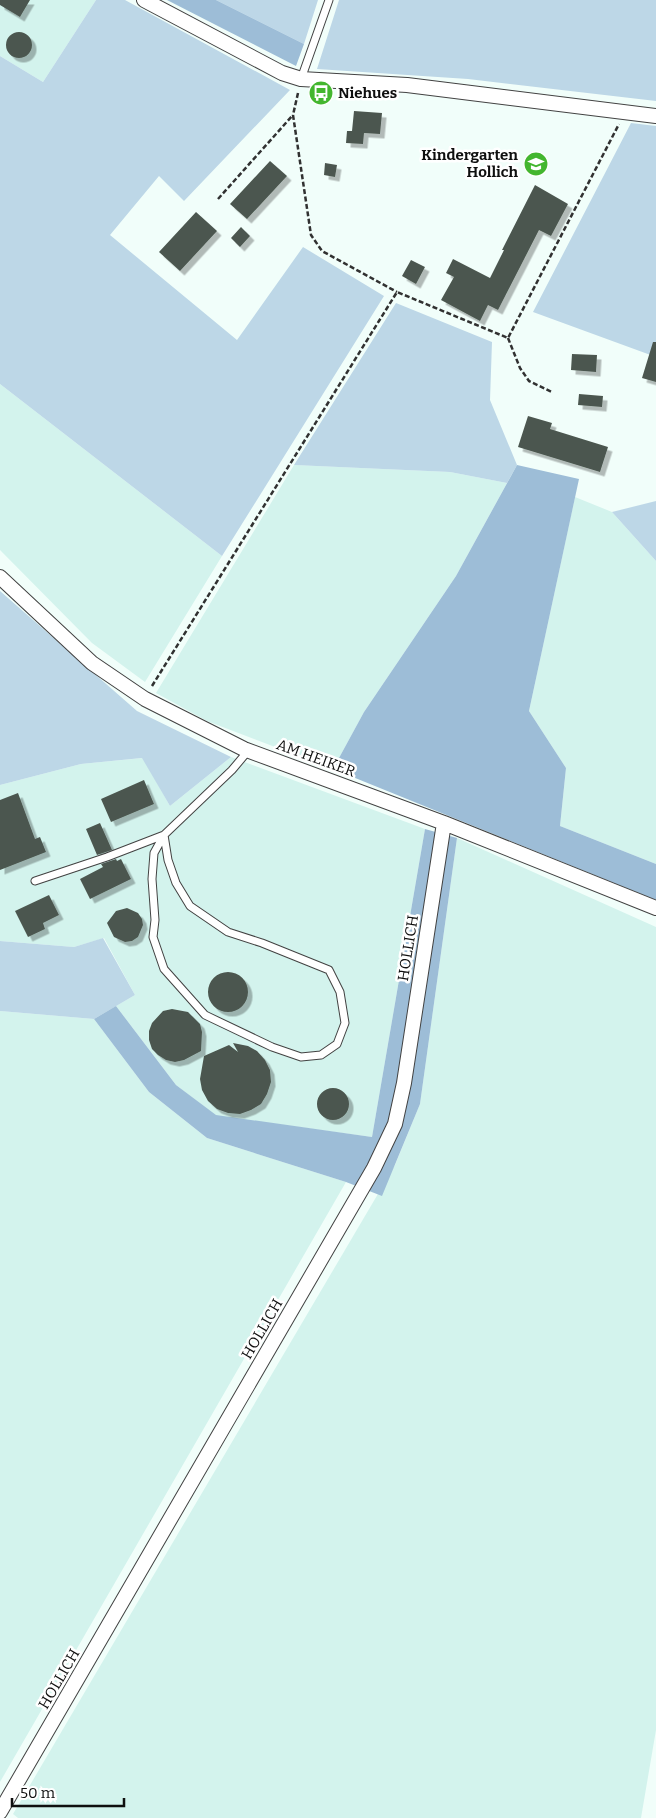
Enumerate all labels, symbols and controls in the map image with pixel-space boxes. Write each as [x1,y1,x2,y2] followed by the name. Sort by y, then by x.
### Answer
[308,80,334,106] bus stop icon: Niehues
[338,84,397,102] place label: Niehues
[421,146,518,181] place label: Kindergarten Hollich
[523,151,549,177] school or university icon: Kindergarten Hollich
[274,735,358,781] street label: AM HEIKER
[394,914,422,982] street label: HOLLICH
[238,1296,286,1362] street label: HOLLICH
[35,1646,83,1712] street label: HOLLICH
[12,1776,125,1808] scale bar
[20,1784,56,1802] text: 50 m

